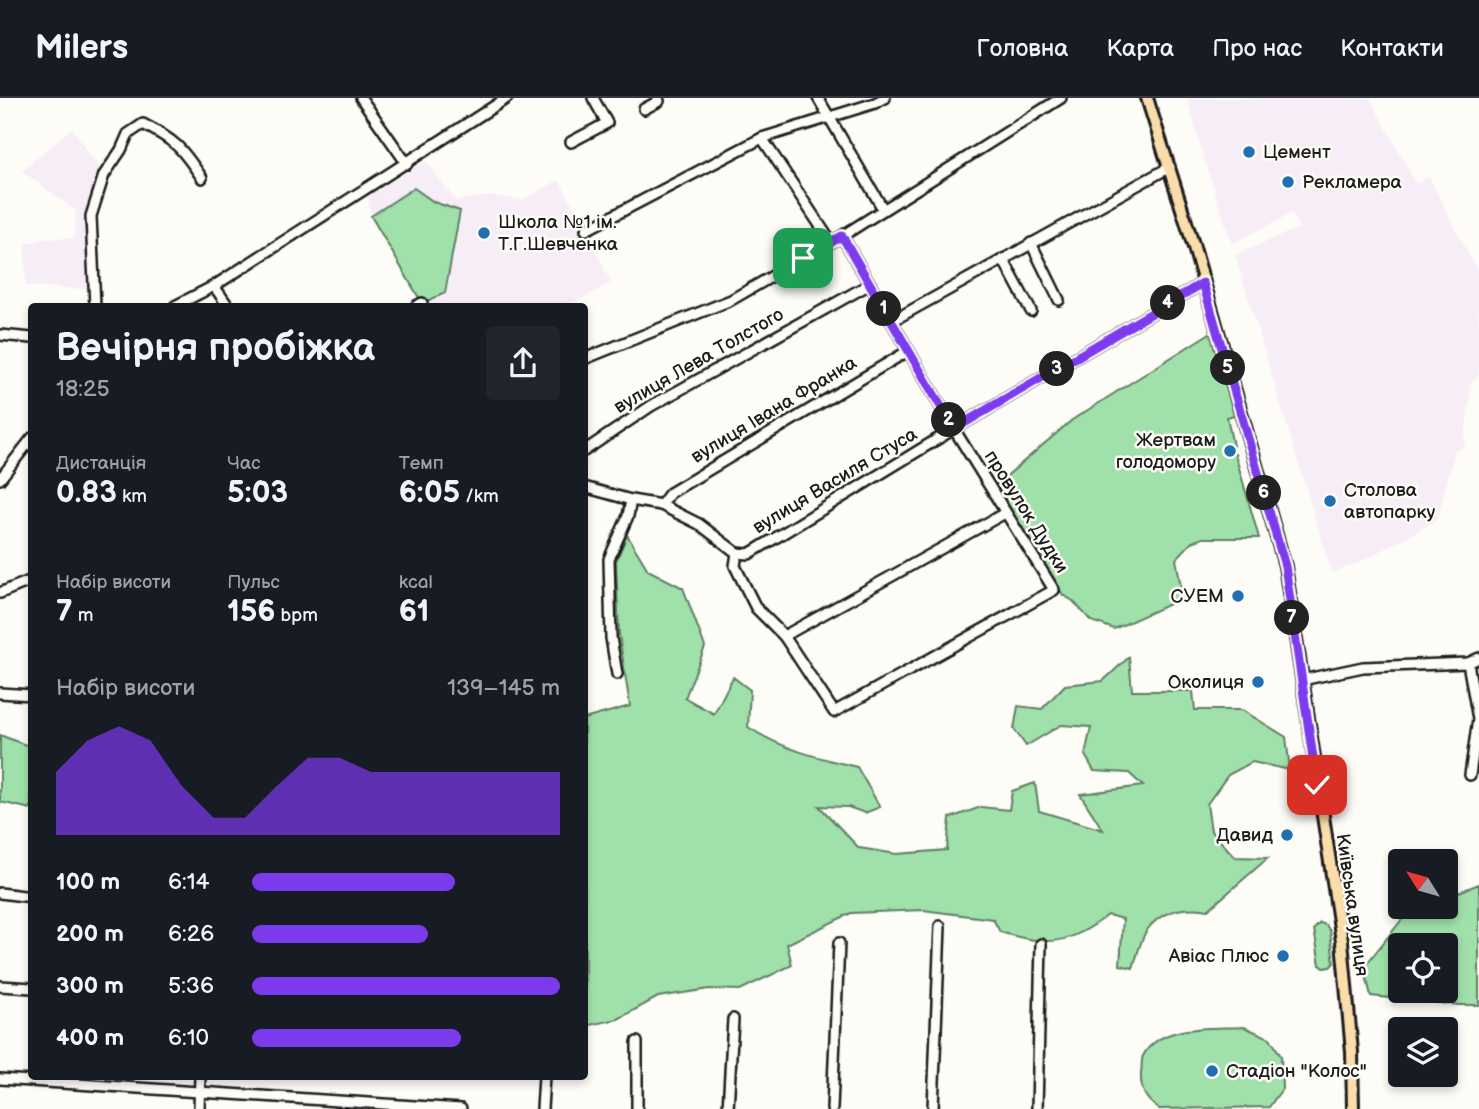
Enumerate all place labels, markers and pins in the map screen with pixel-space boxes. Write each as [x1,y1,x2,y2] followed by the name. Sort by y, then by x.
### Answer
[1263,141,1331,164] place label: Цемент
[1241,144,1257,160] marker: Цемент
[1302,171,1402,194] place label: Рекламера
[1280,174,1296,190] marker: Рекламера
[498,211,618,256] place label: Школа №1 ім. Т.Г.Шевченка
[476,225,492,241] marker: Школа №1 ім. Т.Г.Шевченка
[773,228,833,288] pin
[1150,286,1186,320] pin: 4
[866,292,902,326] pin: 1
[1210,350,1246,386] pin: 5
[1040,352,1074,386] pin: 3
[932,402,967,438] pin: 2
[1116,429,1216,474] place label: Жертвам голодомору
[1222,443,1238,459] marker: Жертвам голодомору
[1246,476,1282,510] pin: 6
[1344,479,1436,524] place label: Столова автопарку
[1322,493,1338,509] marker: Столова автопарку
[1170,585,1224,608] place label: СУЕМ
[1230,588,1246,604] marker: СУЕМ
[1274,601,1310,636] pin: 7
[1168,671,1244,694] place label: Околиця
[1250,674,1266,690] marker: Околиця
[1287,755,1347,815] pin
[1216,824,1273,847] place label: Давид
[1279,827,1295,843] marker: Давид
[1168,945,1270,968] place label: Авіас Плюс
[1275,948,1291,964] marker: Авіас Плюс
[1226,1060,1367,1083] place label: Стадіон "Колос"
[1204,1063,1220,1079] marker: Стадіон "Колос"

